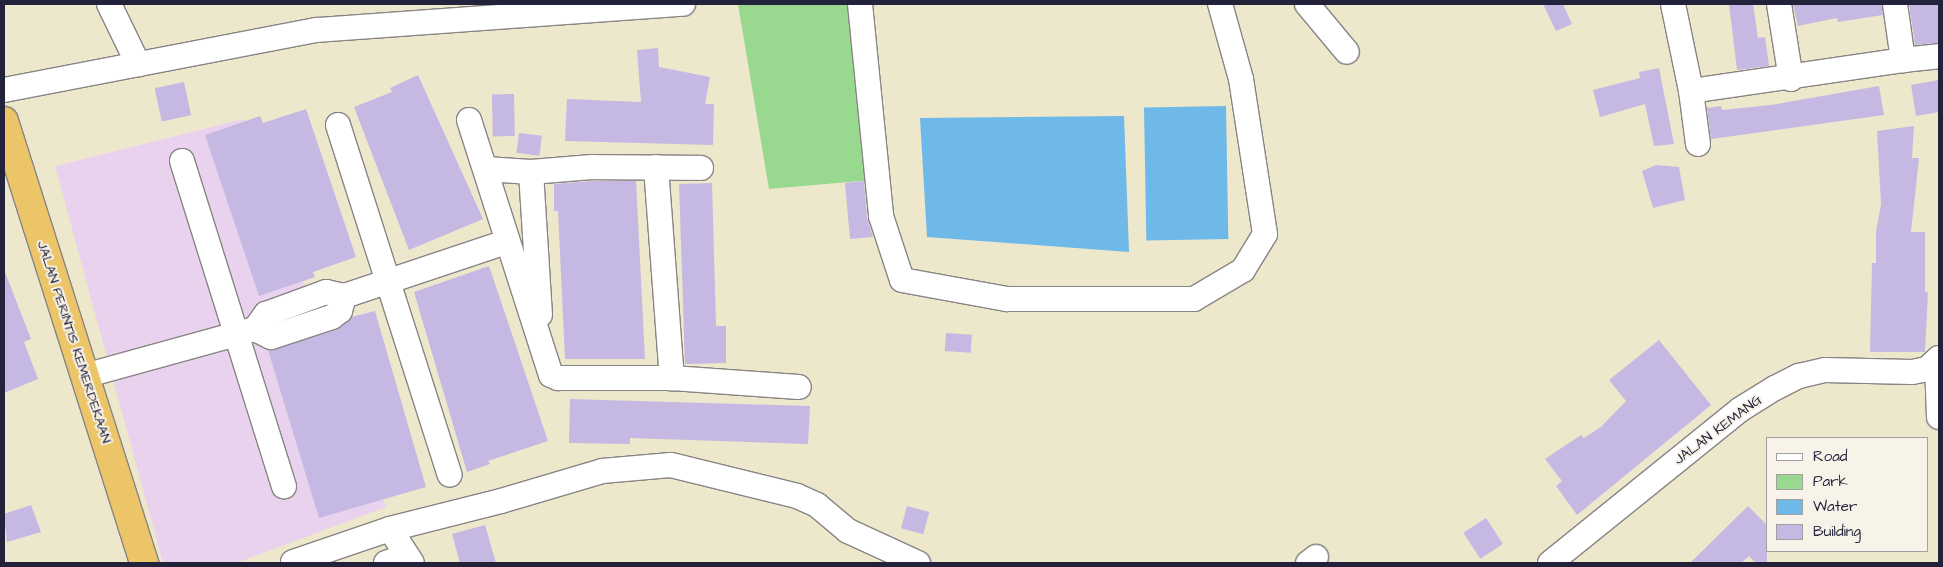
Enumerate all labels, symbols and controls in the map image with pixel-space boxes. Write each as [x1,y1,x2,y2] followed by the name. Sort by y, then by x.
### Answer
[33,239,115,445] street label: JALAN PERINTIS KEMERDEKAAN
[1671,392,1765,468] street label: JALAN KEMANG
[1766,437,1928,552] legend
[1813,446,1847,467] text: Road
[1813,471,1848,492] text: Park
[1813,496,1857,517] text: Water
[1813,521,1861,542] text: Building

